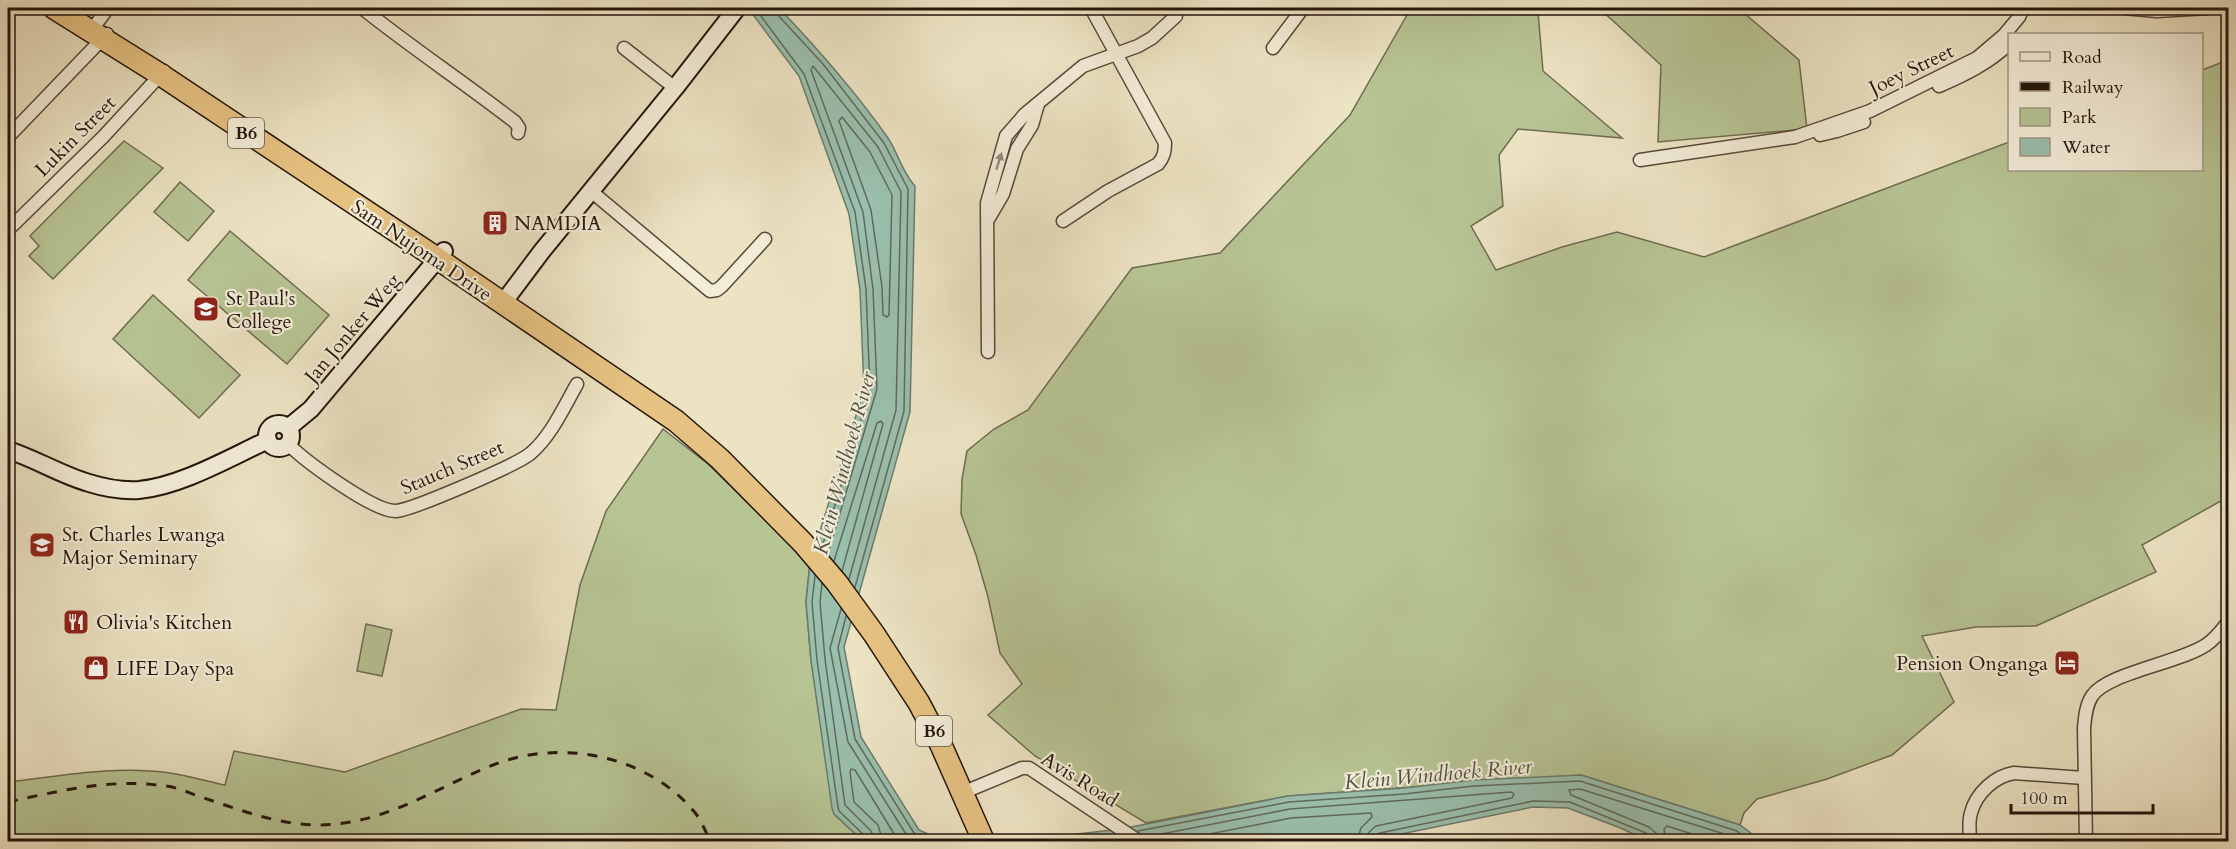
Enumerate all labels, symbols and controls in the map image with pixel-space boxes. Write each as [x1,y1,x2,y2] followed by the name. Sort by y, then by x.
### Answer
[2008,33,2203,171] legend
[1862,37,1959,103] street label: Joey Street
[2062,45,2102,70] text: Road
[2062,75,2124,100] text: Railway
[29,89,122,183] street label: Lukin Street
[2062,105,2097,130] text: Park
[228,118,264,148] road number: B6
[2061,135,2111,160] text: Water
[994,152,1004,170] one-way arrow
[346,193,498,308] street label: Sam Nujoma Drive
[480,208,510,238] building icon: NAMDIA
[514,210,602,237] place label: NAMDIA
[296,267,407,391] street label: Jan Jonker Weg
[226,285,295,335] place label: St Paul's College
[191,294,221,324] school or university icon: St Paul's College
[806,367,883,558] water label: Klein Windhoek River
[397,433,509,501] street label: Stauch Street
[62,521,226,571] place label: St. Charles Lwanga Major Seminary
[27,530,57,560] school or university icon: St. Charles Lwanga Major Seminary
[61,607,91,637] restaurant icon: Olivia's Kitchen
[96,609,233,636] place label: Olivia's Kitchen
[2052,648,2082,678] hotel icon: Pension Onganga
[1896,650,2048,677] place label: Pension Onganga
[81,653,111,683] shop icon: LIFE Day Spa
[116,655,235,682] place label: LIFE Day Spa
[916,716,952,746] road number: B6
[1036,745,1124,814] street label: Avis Road
[1343,752,1534,797] water label: Klein Windhoek River
[2011,777,2154,815] scale bar
[2020,786,2068,811] text: 100 m

